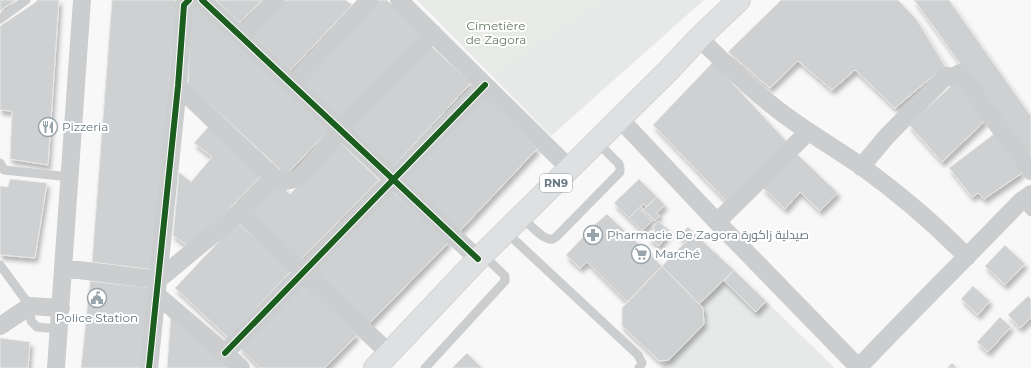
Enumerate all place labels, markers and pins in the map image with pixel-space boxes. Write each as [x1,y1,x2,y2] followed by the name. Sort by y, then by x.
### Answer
[37,116,59,138] restaurant icon: Pizzeria
[62,119,108,134] place label: Pizzeria
[582,224,604,246] pharmacy icon: Pharmacie De Zagora صيدلية زاكورة
[607,227,809,242] place label: Pharmacie De Zagora صيدلية زاكورة
[630,243,652,265] supermarket icon: Marché
[655,246,700,261] place label: Marché
[86,287,108,309] public building icon: Police Station
[56,310,138,325] place label: Police Station

